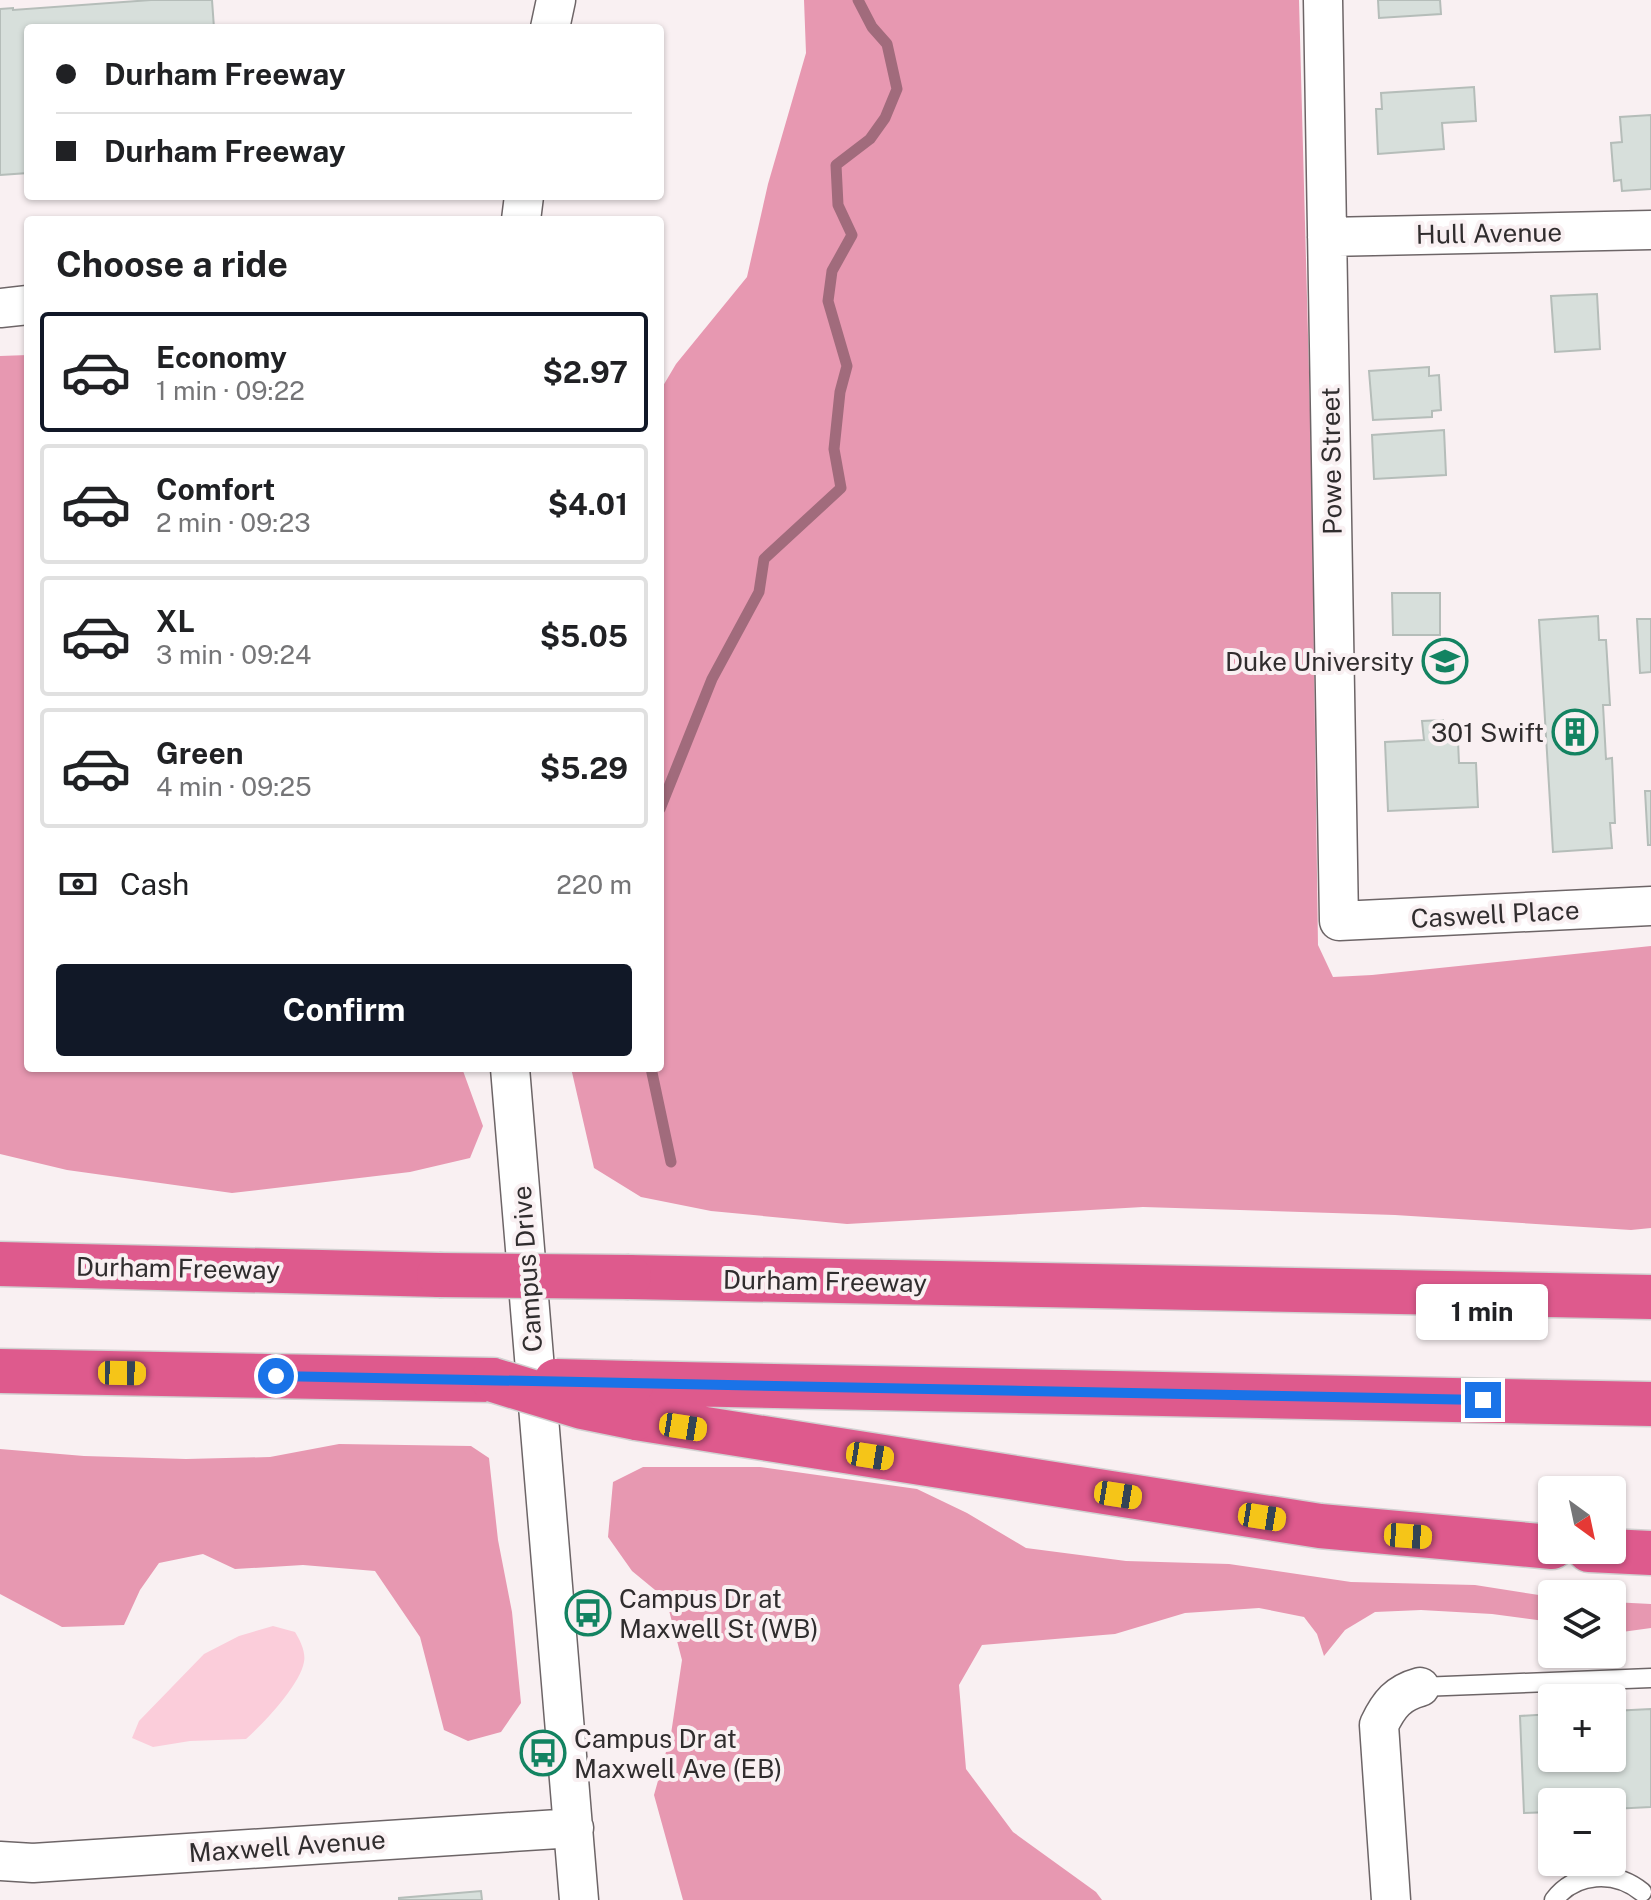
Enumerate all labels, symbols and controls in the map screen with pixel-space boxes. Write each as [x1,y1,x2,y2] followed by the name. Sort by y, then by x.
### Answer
[104,56,346,92] text: Durham Freeway
[104,133,346,169] text: Durham Freeway
[1416,216,1562,250] street label: Hull Avenue
[56,243,288,285] text: Choose a ride
[60,336,132,408] icon: car
[156,339,287,375] text: Economy
[542,354,628,390] text: $2.97
[156,375,305,406] text: 1 min · 09:22
[1314,387,1348,535] street label: Powe Street
[60,468,132,540] icon: car
[156,471,275,507] text: Comfort
[548,486,628,522] text: $4.01
[156,507,311,538] text: 2 min · 09:23
[60,600,132,672] icon: car
[156,603,195,639] text: XL
[540,618,628,654] text: $5.05
[1421,637,1469,685] school or university icon: Duke University
[156,639,311,670] text: 3 min · 09:24
[1225,646,1414,677] place label: Duke University
[1551,708,1599,756] building icon: 301 Swift
[1431,717,1544,748] place label: 301 Swift
[60,732,132,804] icon: car
[156,735,243,771] text: Green
[540,750,628,786] text: $5.29
[156,771,312,802] text: 4 min · 09:25
[56,862,100,906] icon: cash
[120,866,189,902] text: Cash
[556,869,632,900] text: 220 m
[1410,894,1580,934] street label: Caswell Place
[56,964,632,1056] button: Confirm
[506,1185,548,1353] street label: Campus Drive
[76,1251,280,1285] street label: Durham Freeway
[723,1264,927,1298] street label: Durham Freeway
[1417,1284,1549,1340] callout: 1 min
[1451,1296,1513,1327] text: 1 min
[258,1358,294,1394] route start
[98,1361,146,1385] car
[1465,1382,1501,1418] route end
[657,1411,709,1443] car
[844,1440,896,1472] car
[1538,1476,1626,1564] north arrow
[1538,1476,1626,1876] map controls
[1092,1479,1144,1511] car
[1236,1501,1288,1533] car
[1383,1522,1433,1550] car
[1538,1580,1626,1668] button: layers
[619,1583,818,1644] place label: Campus Dr at Maxwell St (WB)
[564,1589,612,1637] bus stop icon: Campus Dr at Maxwell St (WB)
[1538,1684,1626,1772] button: +
[574,1723,782,1784] place label: Campus Dr at Maxwell Ave (EB)
[519,1729,567,1777] bus stop icon: Campus Dr at Maxwell Ave (EB)
[1538,1788,1626,1876] button: −
[187,1824,387,1868] street label: Maxwell Avenue

